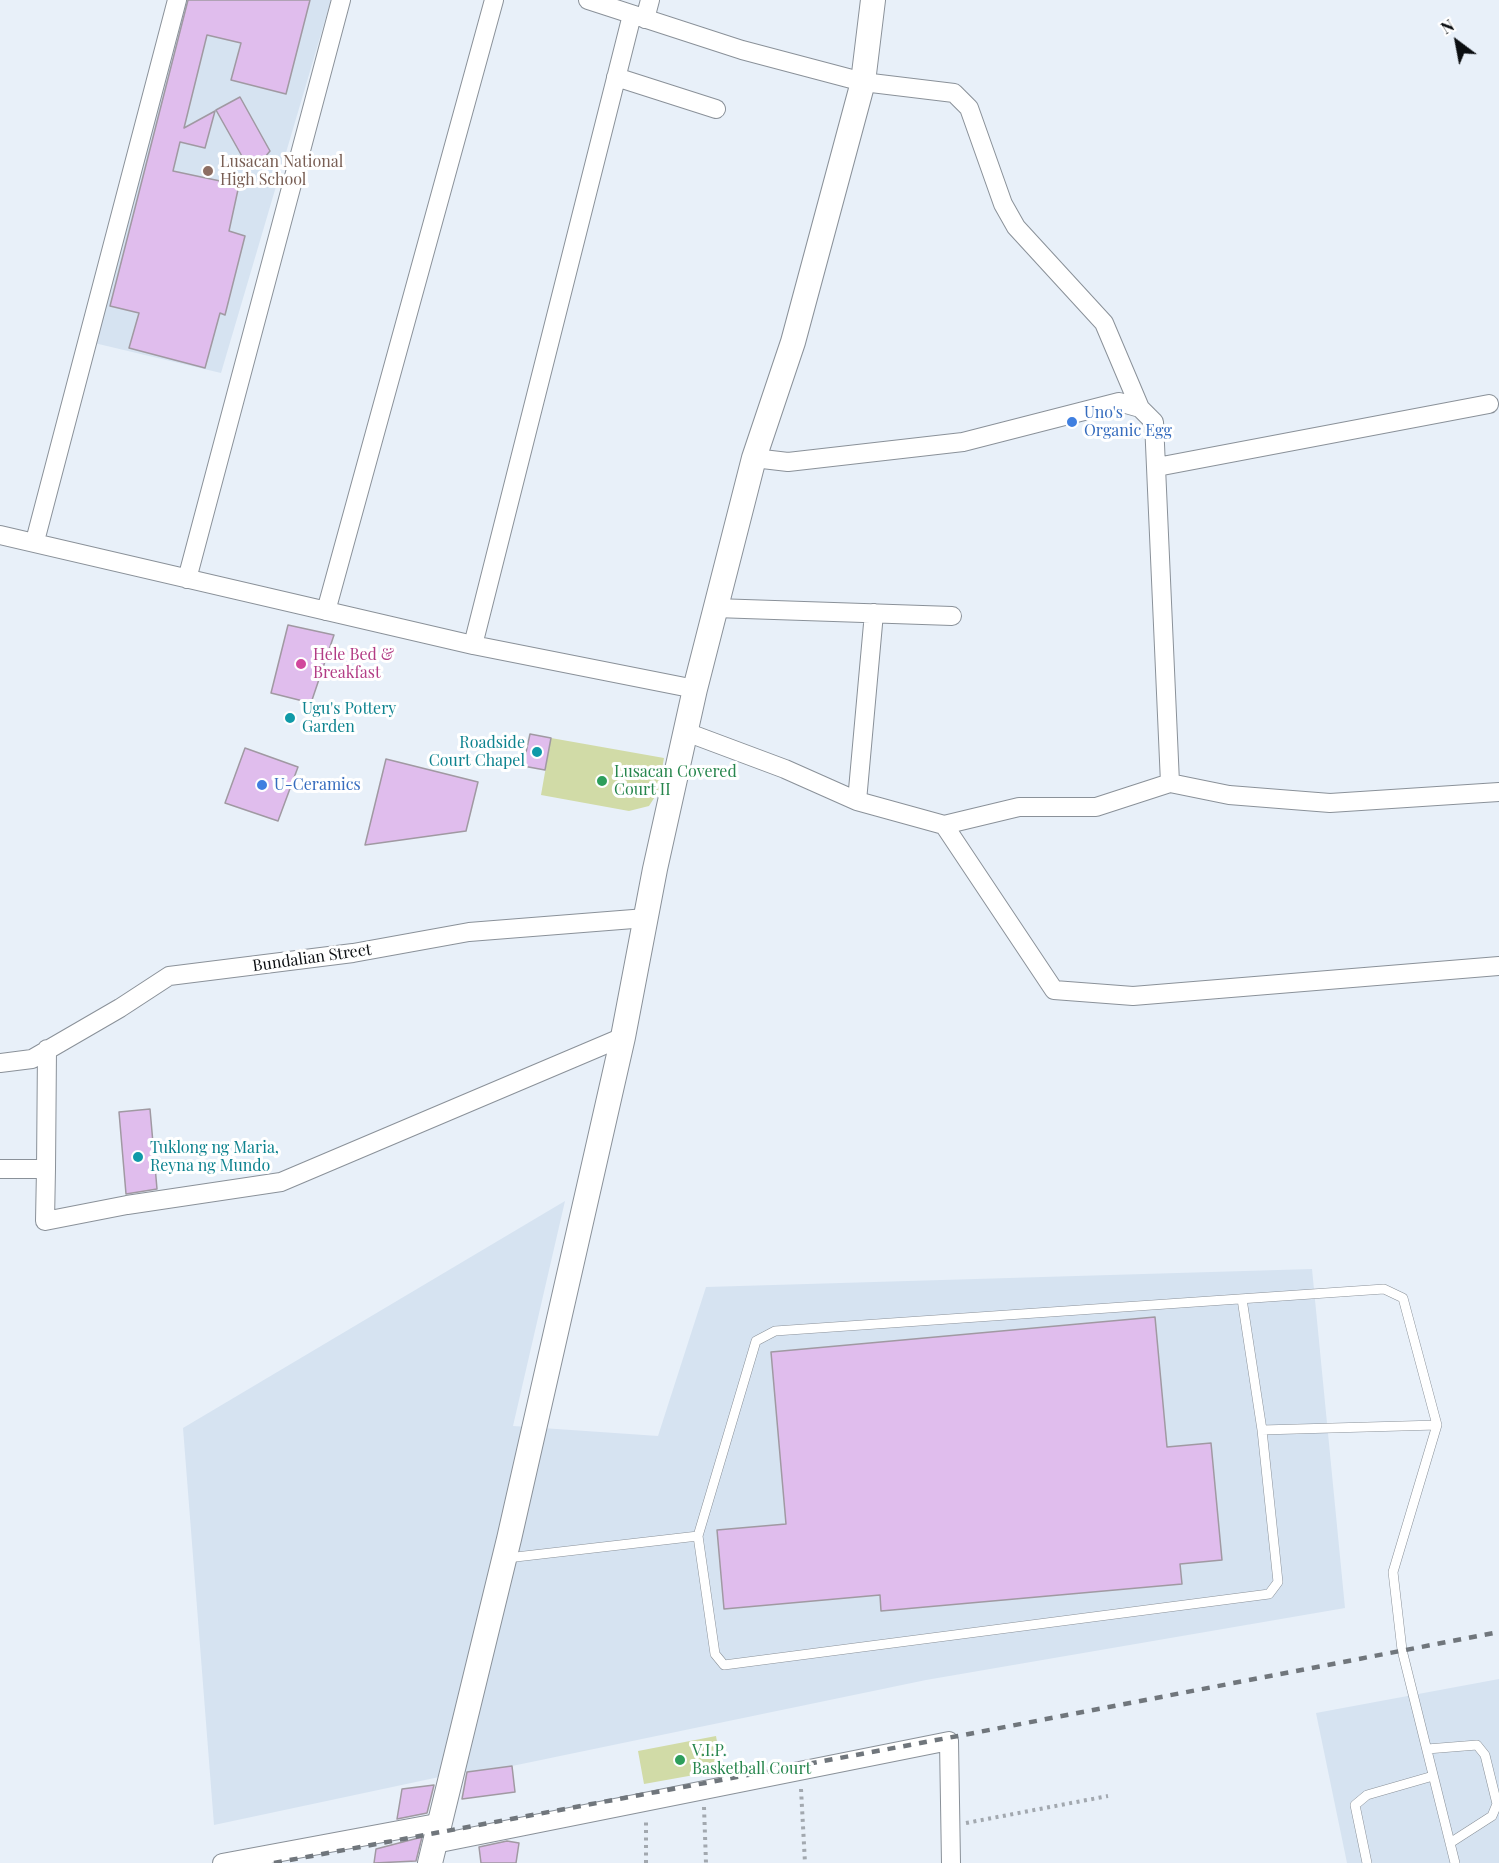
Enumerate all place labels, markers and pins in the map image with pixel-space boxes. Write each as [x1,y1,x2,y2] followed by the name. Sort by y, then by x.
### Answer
[220,152,343,190] place label: Lusacan National High School
[201,164,215,178] marker: Lusacan National High School
[1084,403,1172,441] place label: Uno's Organic Egg
[1065,415,1079,429] marker: Uno's Organic Egg
[313,645,394,683] place label: Hele Bed & Breakfast
[294,657,308,671] marker: Hele Bed & Breakfast
[302,699,396,737] place label: Ugu's Pottery Garden
[283,711,297,725] marker: Ugu's Pottery Garden
[429,733,525,771] place label: Roadside Court Chapel
[530,745,544,759] marker: Roadside Court Chapel
[614,762,737,800] place label: Lusacan Covered Court II
[595,774,609,788] marker: Lusacan Covered Court II
[274,775,361,795] place label: U-Ceramics
[255,778,269,792] marker: U-Ceramics
[150,1138,279,1176] place label: Tuklong ng Maria, Reyna ng Mundo
[131,1150,145,1164] marker: Tuklong ng Maria, Reyna ng Mundo
[692,1741,811,1779] place label: V.I.P. Basketball Court
[673,1753,687,1767] marker: V.I.P. Basketball Court

